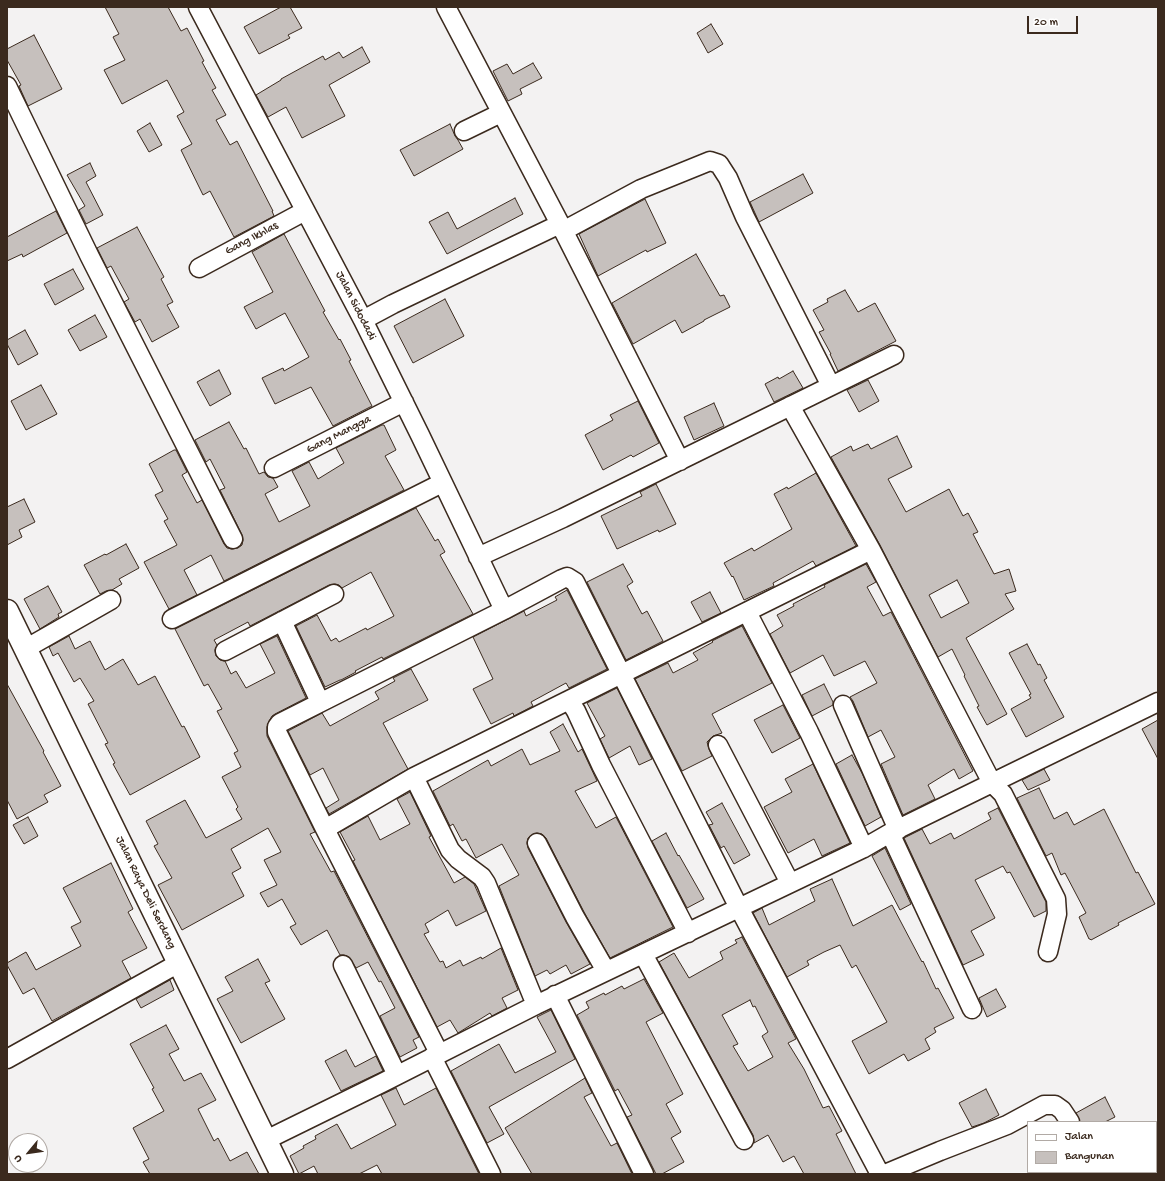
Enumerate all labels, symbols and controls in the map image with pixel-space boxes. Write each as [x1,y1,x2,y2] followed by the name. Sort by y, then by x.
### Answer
[1029,8,1080,34] scale bar
[1034,16,1058,30] text: 20 m
[223,219,281,259] street label: Gang Ikhlas
[331,269,379,343] street label: Jalan Sidodadi
[304,413,374,457] street label: Gang Mangga
[111,834,179,952] street label: Jalan Raya Deli Serdang
[1027,1121,1157,1173] legend
[1065,1130,1093,1144] text: Jalan
[8,1133,48,1173] north arrow
[1065,1150,1114,1164] text: Bangunan
[12,1153,25,1164] text: U

